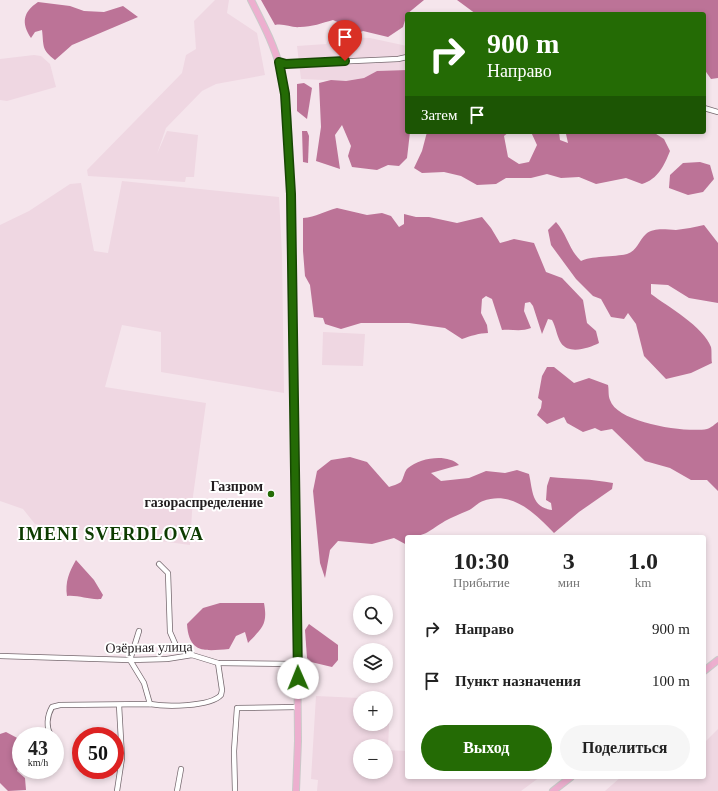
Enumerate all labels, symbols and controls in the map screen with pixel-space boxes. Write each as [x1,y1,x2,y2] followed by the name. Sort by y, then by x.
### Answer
[328,20,362,61] pin
[334,26,356,48] icon: arrive
[421,28,473,80] icon: right
[487,28,559,59] text: 900 m
[487,61,552,81] text: Направо
[466,104,488,126] icon: arrive
[421,107,458,123] text: Затем
[145,479,263,510] place label: Газпром газораспределение
[266,489,276,499] marker: Газпром газораспределение
[18,524,204,544] district label: IMENI SVERDLOVA
[453,548,509,574] text: 10:30
[563,548,575,574] text: 3
[628,548,658,574] text: 1.0
[453,575,510,590] text: Прибытие
[558,575,580,590] text: мин
[635,575,651,590] text: km
[353,595,393,779] map controls
[353,595,393,635] button: search
[421,618,443,640] icon: right
[455,621,514,637] text: Направо
[652,621,690,637] text: 900 m
[105,639,193,656] street label: Озёрная улица
[353,643,393,683] button: layers
[277,657,319,699] position arrow
[421,670,443,692] icon: arrive
[455,673,581,689] text: Пункт назначения
[652,673,690,689] text: 100 m
[353,691,393,731] button: +
[421,725,552,771] button: Выход
[560,725,690,771] button: Поделиться
[72,727,124,779] speed limit sign: 50
[28,737,48,759] text: 43
[353,739,393,779] button: −
[28,757,48,768] text: km/h

